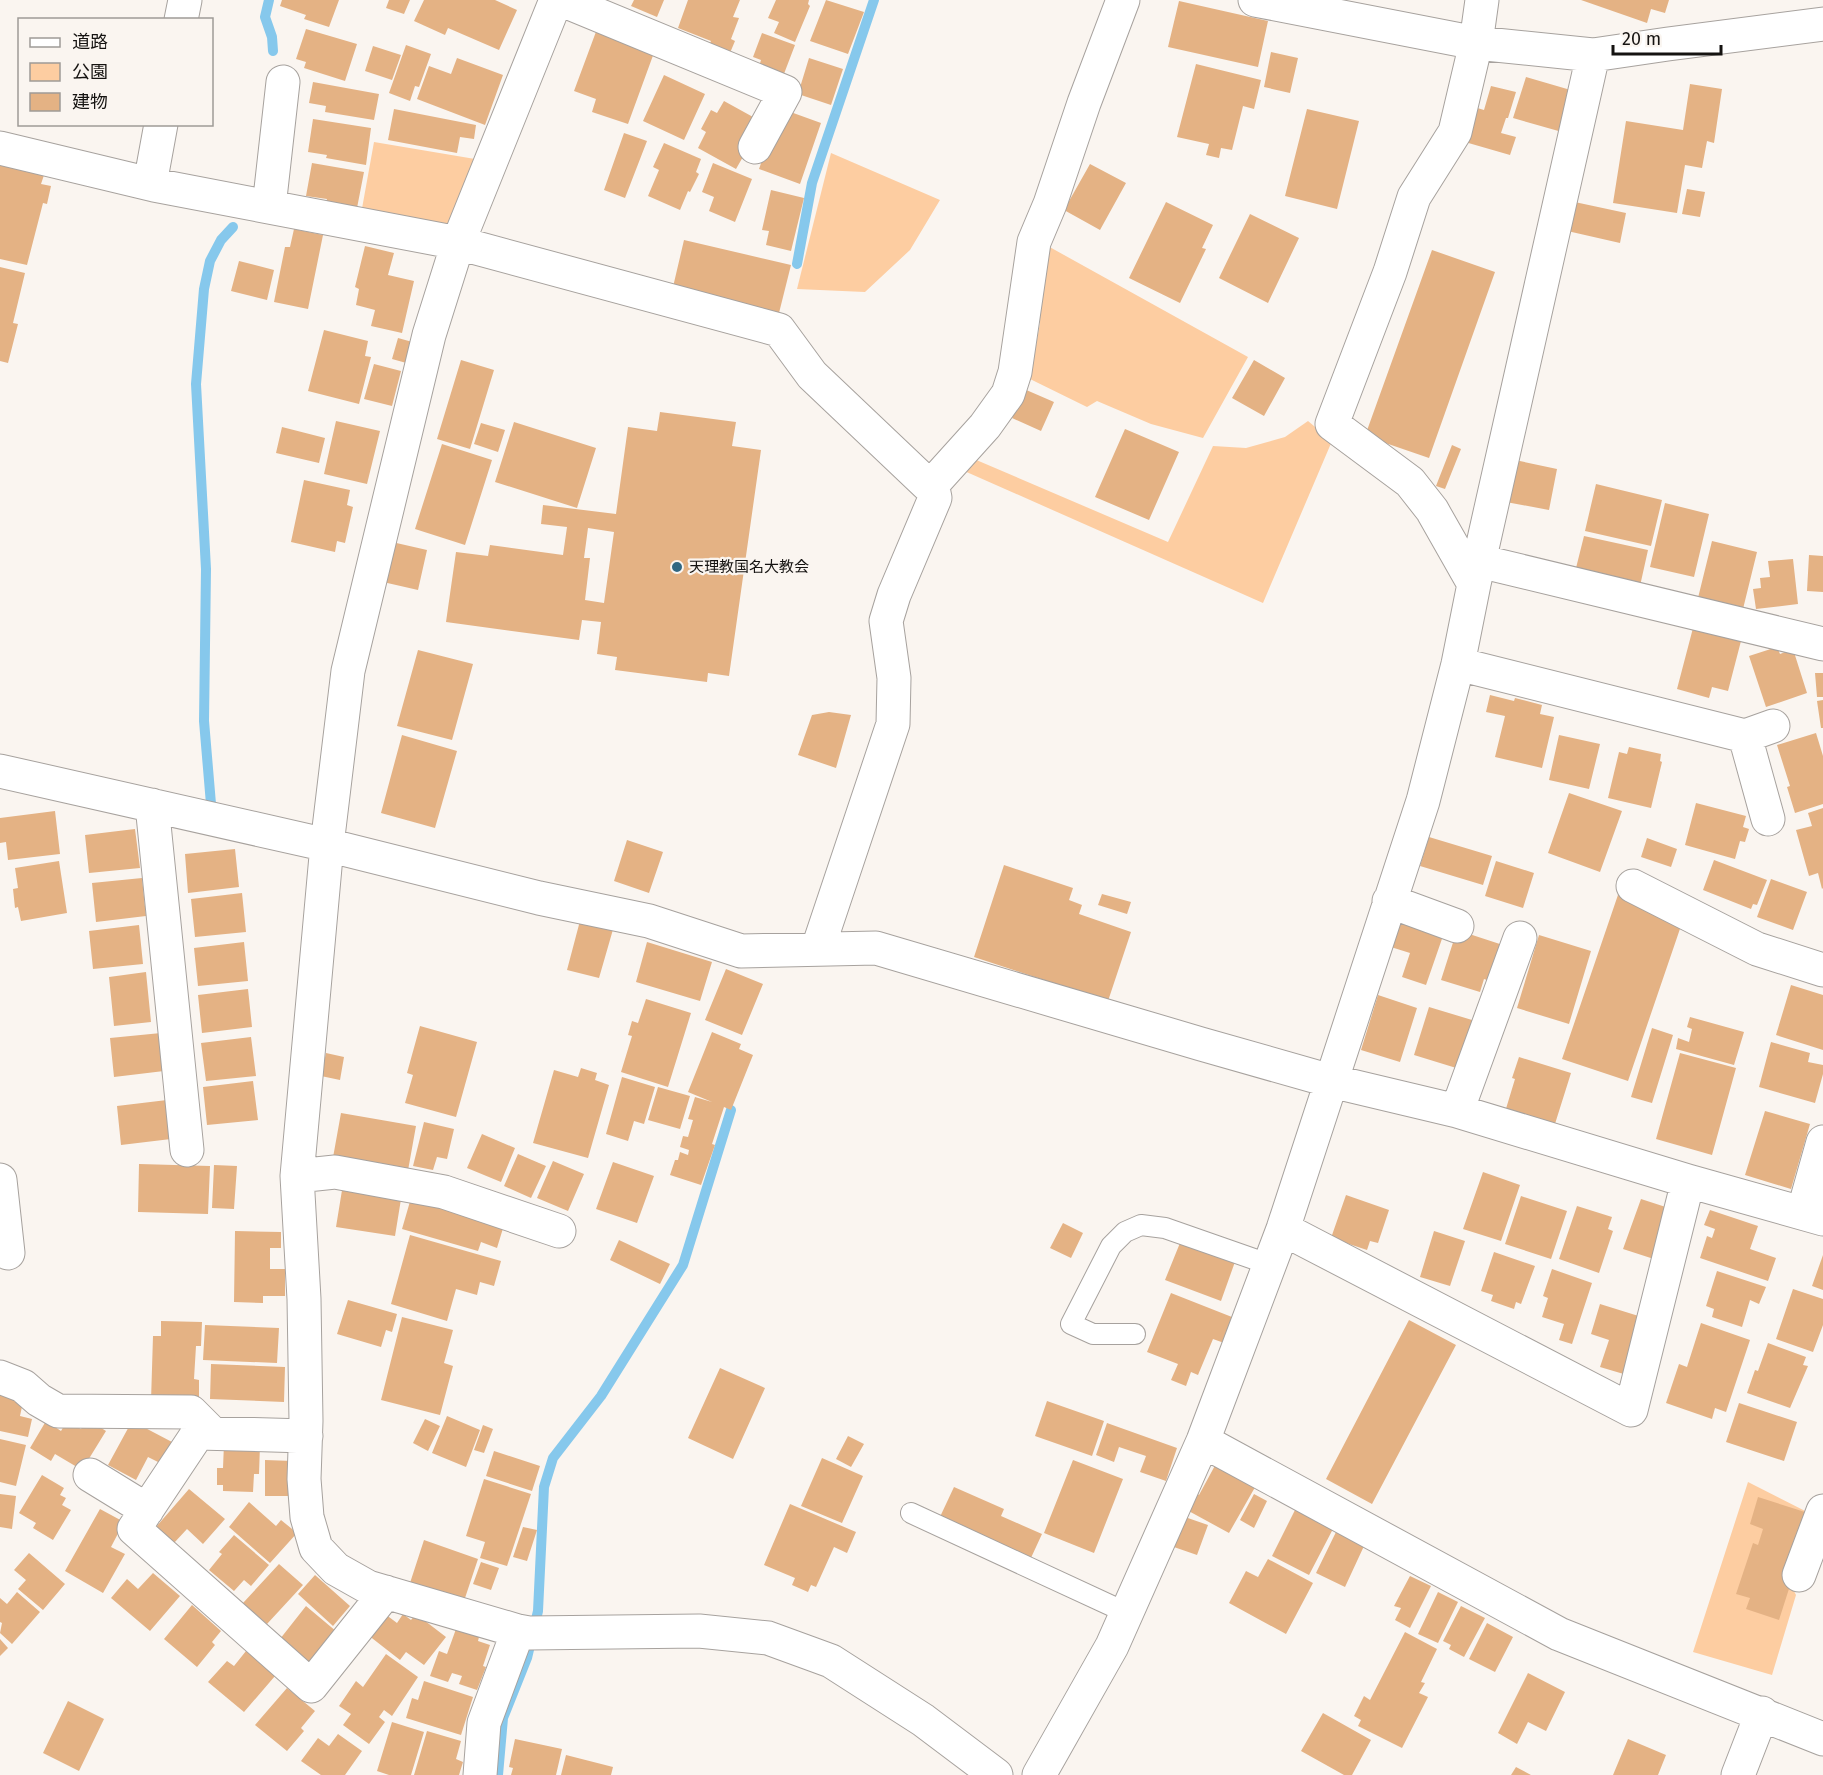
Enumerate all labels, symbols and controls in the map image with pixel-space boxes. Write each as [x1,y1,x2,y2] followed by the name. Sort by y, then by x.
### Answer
[18,18,213,126] legend
[1613,18,1721,56] scale bar
[1622,28,1661,50] text: 20 m
[72,31,108,53] text: 道路
[72,61,108,83] text: 公園
[72,91,108,113] text: 建物
[689,558,809,576] place label: 天理教国名大教会
[670,560,684,574] marker: 天理教国名大教会

